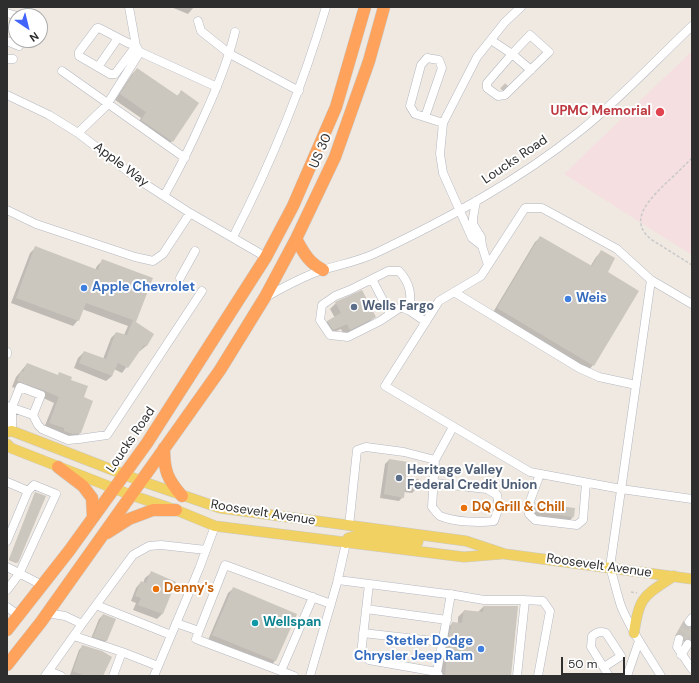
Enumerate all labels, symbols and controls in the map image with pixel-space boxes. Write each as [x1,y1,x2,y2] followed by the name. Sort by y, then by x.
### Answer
[8,8,48,48] north arrow
[27,29,42,45] text: N
[550,104,651,120] place label: UPMC Memorial
[654,106,666,118] marker: UPMC Memorial
[307,131,335,171] street label: US 30
[479,132,551,188] street label: Loucks Road
[90,139,152,191] street label: Apple Way
[92,280,195,296] place label: Apple Chevrolet
[79,283,89,293] marker: Apple Chevrolet
[576,291,607,307] place label: Weis
[563,294,573,304] marker: Weis
[362,299,434,315] place label: Wells Fargo
[349,302,359,312] marker: Wells Fargo
[103,404,159,476] street label: Loucks Road
[407,463,537,494] place label: Heritage Valley Federal Credit Union
[394,473,404,483] marker: Heritage Valley Federal Credit Union
[209,497,317,529] street label: Roosevelt Avenue
[472,500,565,516] place label: DQ Grill & Chill
[459,503,469,513] marker: DQ Grill & Chill
[545,551,653,581] street label: Roosevelt Avenue
[164,581,214,597] place label: Denny's
[151,584,161,594] marker: Denny's
[263,615,321,631] place label: Wellspan
[250,618,260,628] marker: Wellspan
[354,634,473,665] place label: Stetler Dodge Chrysler Jeep Ram
[476,644,486,654] marker: Stetler Dodge Chrysler Jeep Ram
[563,649,627,675] scale bar
[568,656,597,672] text: 50 m

